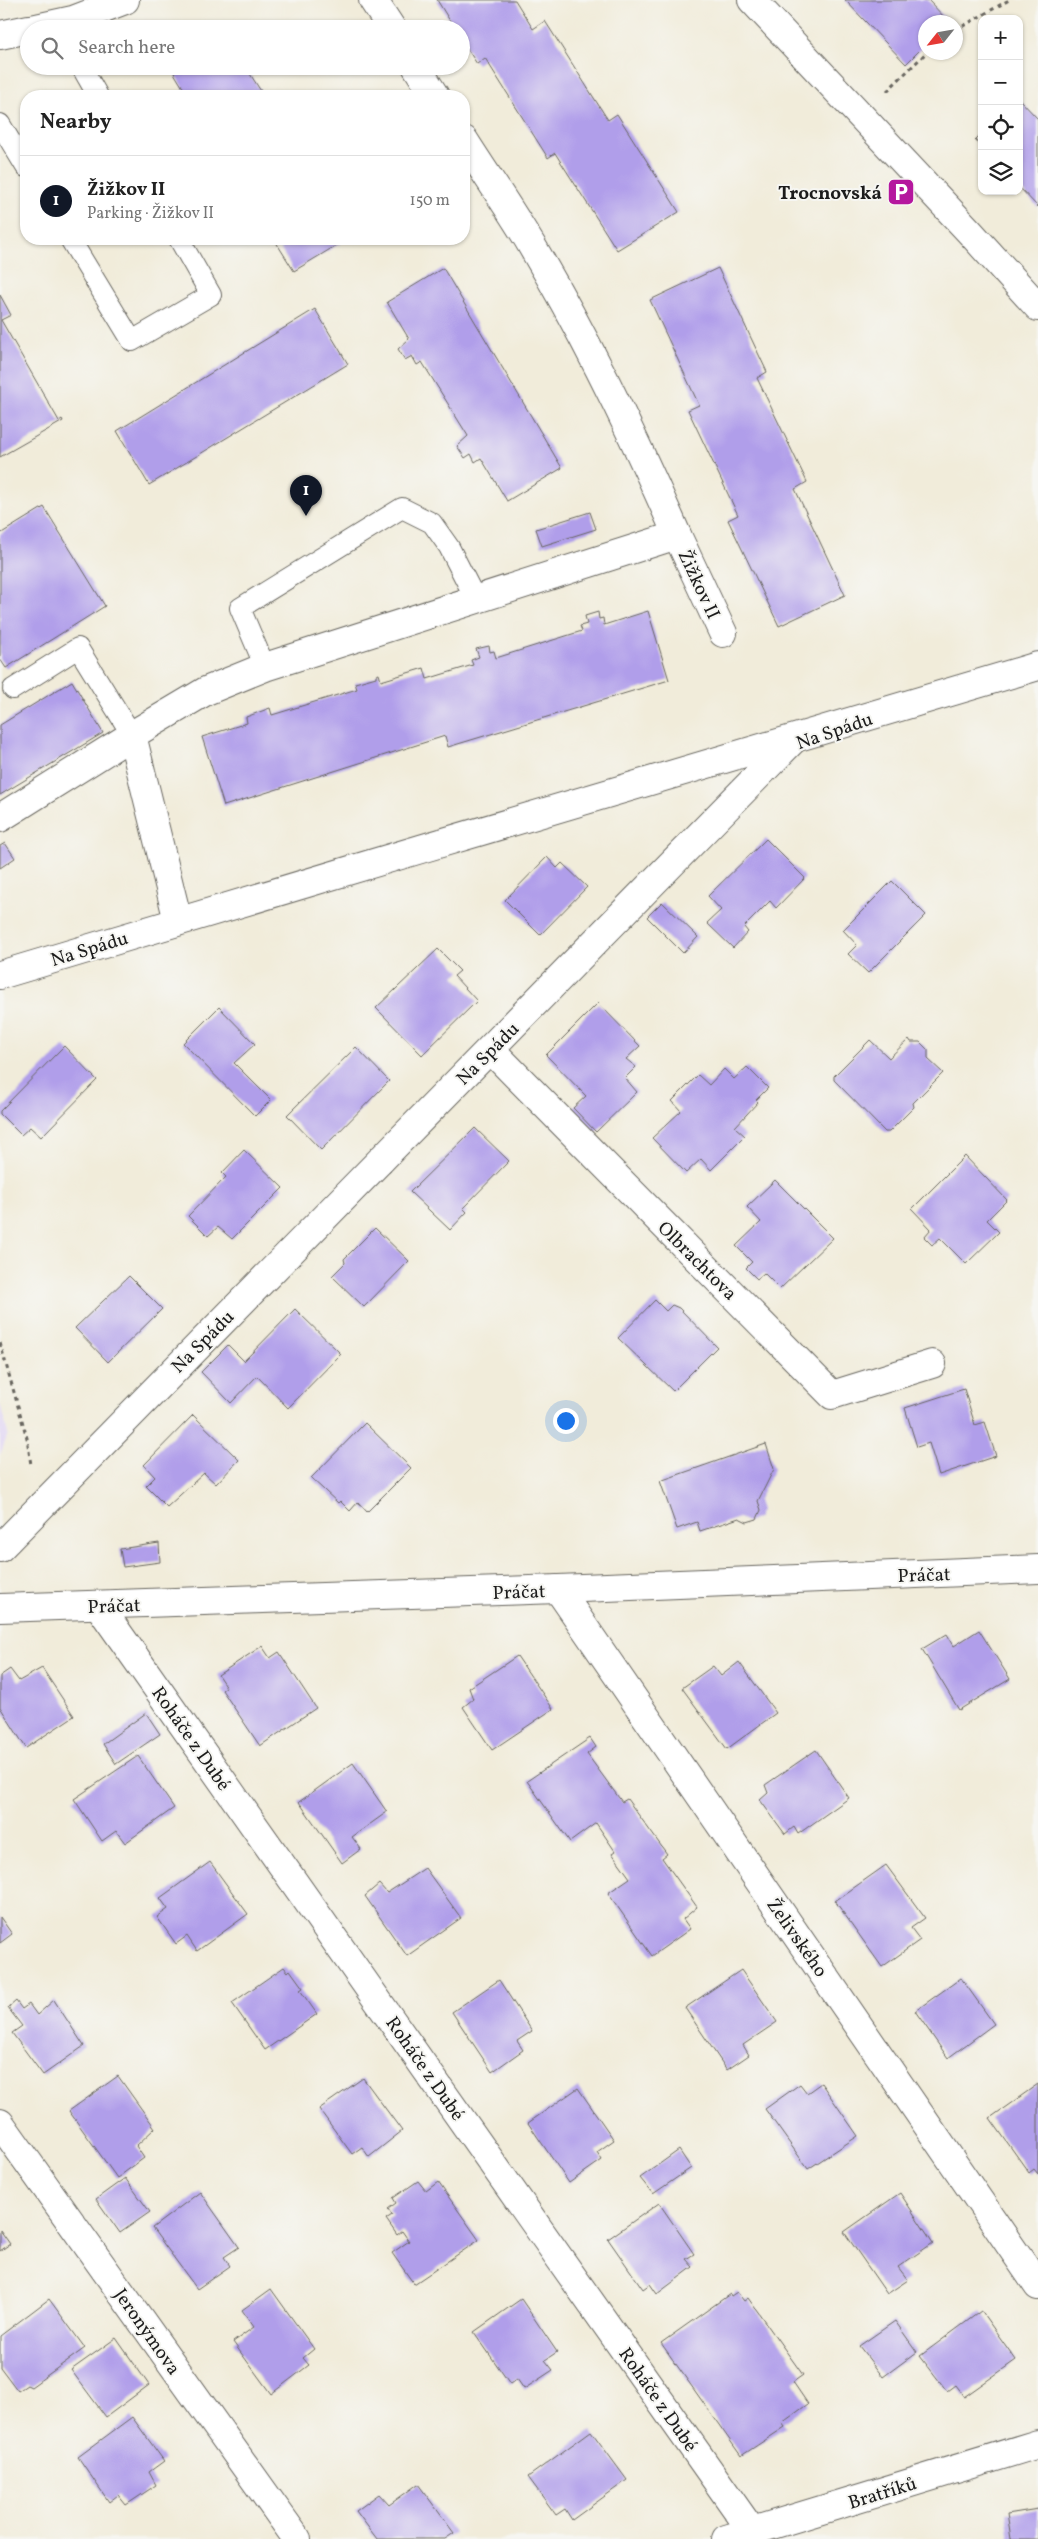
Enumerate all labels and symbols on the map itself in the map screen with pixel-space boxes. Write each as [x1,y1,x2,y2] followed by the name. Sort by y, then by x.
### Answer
[918,15,963,60] north arrow
[886,177,916,207] parking icon: Trocnovská
[778,181,882,207] place label: Trocnovská
[290,475,322,516] pin: 1
[671,546,726,624] street label: Žižkov II
[793,707,877,757] street label: Na Spádu
[48,926,131,974] street label: Na Spádu
[451,1017,526,1092] street label: Na Spádu
[651,1216,742,1307] street label: Olbrachtova
[166,1305,241,1380] street label: Na Spádu
[553,1408,579,1434] your location
[897,1562,951,1590] street label: Práčat
[492,1579,546,1607] street label: Práčat
[87,1593,141,1621] street label: Práčat
[145,1682,236,1797] street label: Roháče z Dubé
[760,1893,833,1983] street label: Želivského
[379,2012,470,2127] street label: Roháče z Dubé
[107,2284,186,2381] street label: Jeronýmova
[612,2343,703,2458] street label: Roháče z Dubé
[845,2471,920,2517] street label: Bratříků

